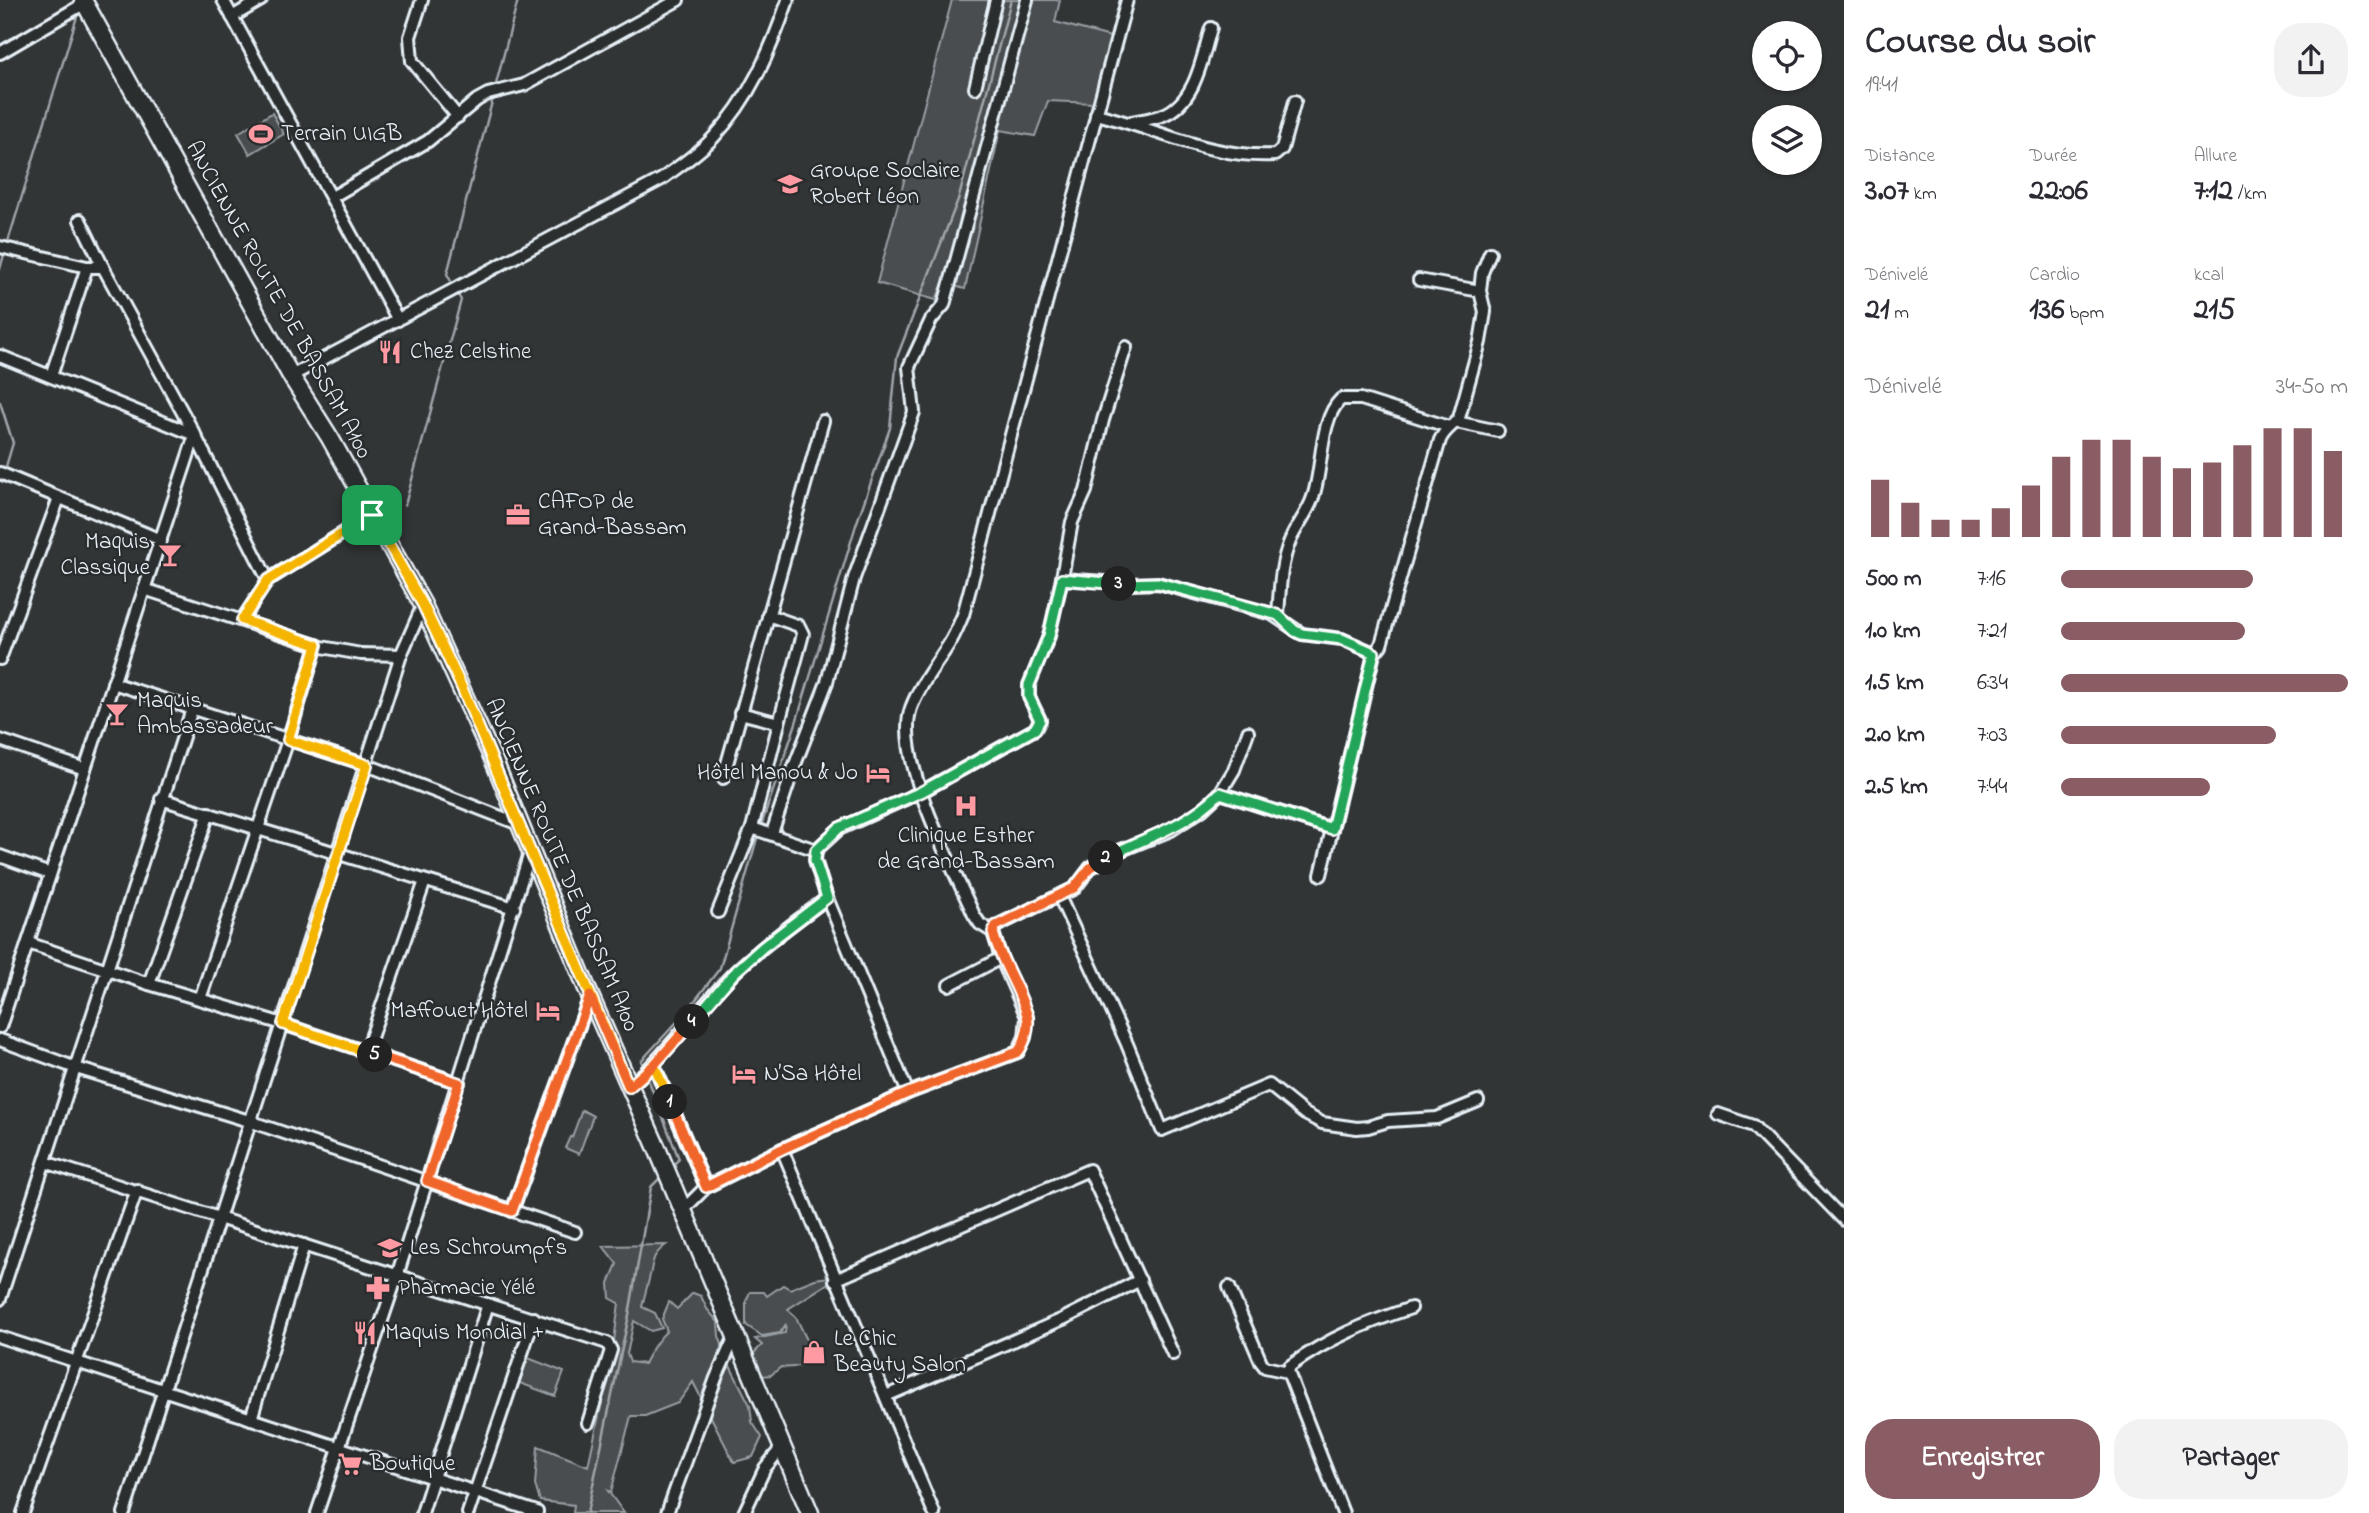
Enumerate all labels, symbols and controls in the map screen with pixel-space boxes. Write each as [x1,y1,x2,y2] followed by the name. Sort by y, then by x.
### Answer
[1865,15,2095,71] text: Course du soir
[1752,21,1822,175] map controls
[1752,21,1822,91] button: locate
[2274,23,2348,97] button: share
[1865,69,1898,102] text: 19:41
[1752,105,1822,175] button: layers
[281,118,402,151] place label: Terrain UIGB
[247,120,275,148] sports icon: Terrain UIGB
[177,135,379,465] street label: ANCIENNE ROUTE DE BASSAM A100
[1865,143,1935,170] text: Distance
[2029,143,2077,170] text: Durée
[2194,143,2237,170] text: Allure
[810,155,961,214] place label: Groupe Soclaire Robert Léon
[776,170,804,198] school or university icon: Groupe Soclaire Robert Léon
[1865,170,1909,214] text: 3.07
[2029,170,2088,214] text: 22:06
[2194,170,2233,214] text: 7:12
[1909,181,1937,208] text: km
[2233,181,2267,208] text: /km
[1865,262,1928,289] text: Dénivelé
[2029,262,2080,289] text: Cardio
[2194,262,2224,289] text: kcal
[1865,289,1889,333] text: 21
[2029,289,2064,333] text: 136
[2194,289,2235,333] text: 215
[1889,300,1909,327] text: m
[2064,300,2104,327] text: bpm
[410,336,532,369] place label: Chez Celstine
[376,338,404,366] restaurant icon: Chez Celstine
[1865,371,1942,404] text: Dénivelé
[2276,371,2348,404] text: 34–50 m
[342,485,402,545] pin
[538,486,686,545] place label: CAFOP de Grand-Bassam
[353,496,391,534] icon: arrive
[504,501,532,529] office icon: CAFOP de Grand-Bassam
[61,526,151,585] place label: Maquis Classique
[156,541,184,569] bar icon: Maquis Classique
[1865,563,1922,596] text: 500 m
[1977,563,2006,596] text: 7:16
[1102,566,1136,602] pin: 3
[1115,570,1122,597] text: 3
[1865,615,1921,648] text: 1.0 km
[1977,615,2007,648] text: 7:21
[1865,667,1924,700] text: 1.5 km
[1977,667,2008,700] text: 6:34
[137,685,274,744] place label: Maquis Ambassadeur
[476,693,646,1037] street label: ANCIENNE ROUTE DE BASSAM A100
[103,700,131,728] bar icon: Maquis Ambassadeur
[1865,719,1925,752] text: 2.0 km
[1977,719,2008,752] text: 7:03
[697,757,858,790] place label: Hôtel Manou & Jo
[864,759,892,787] hotel icon: Hôtel Manou & Jo
[1865,771,1928,804] text: 2.5 km
[1977,771,2007,804] text: 7:44
[952,792,980,820] hospital icon: Clinique Esther de Grand-Bassam
[877,820,1055,879] place label: Clinique Esther de Grand-Bassam
[1088,840,1124,876] pin: 2
[1101,844,1110,871] text: 2
[390,995,528,1028] place label: Maffouet Hôtel
[534,997,562,1025] hotel icon: Maffouet Hôtel
[674,1004,710,1040] pin: 4
[688,1008,695,1035] text: 4
[358,1038,392,1072] pin: 5
[369,1041,380,1068] text: 5
[764,1058,861,1091] place label: N’Sa Hôtel
[730,1060,758,1088] hotel icon: N’Sa Hôtel
[652,1084,688,1120] pin: 1
[666,1088,673,1115] text: 1
[410,1232,567,1265] place label: Les Schroumpfs
[376,1234,404,1262] school or university icon: Les Schroumpfs
[398,1272,536,1305] place label: Pharmacie Yélé
[364,1274,392,1302] pharmacy icon: Pharmacie Yélé
[385,1317,544,1350] place label: Maquis Mondial +
[351,1319,379,1347] restaurant icon: Maquis Mondial +
[833,1323,966,1384] place label: Le Chic Beauty Salon
[800,1338,828,1366] shop icon: Le Chic Beauty Salon
[1865,1419,2100,1499] button: Enregistrer
[2114,1419,2348,1499] button: Partager
[369,1448,456,1481] place label: Boutique
[336,1450,364,1478] supermarket icon: Boutique

